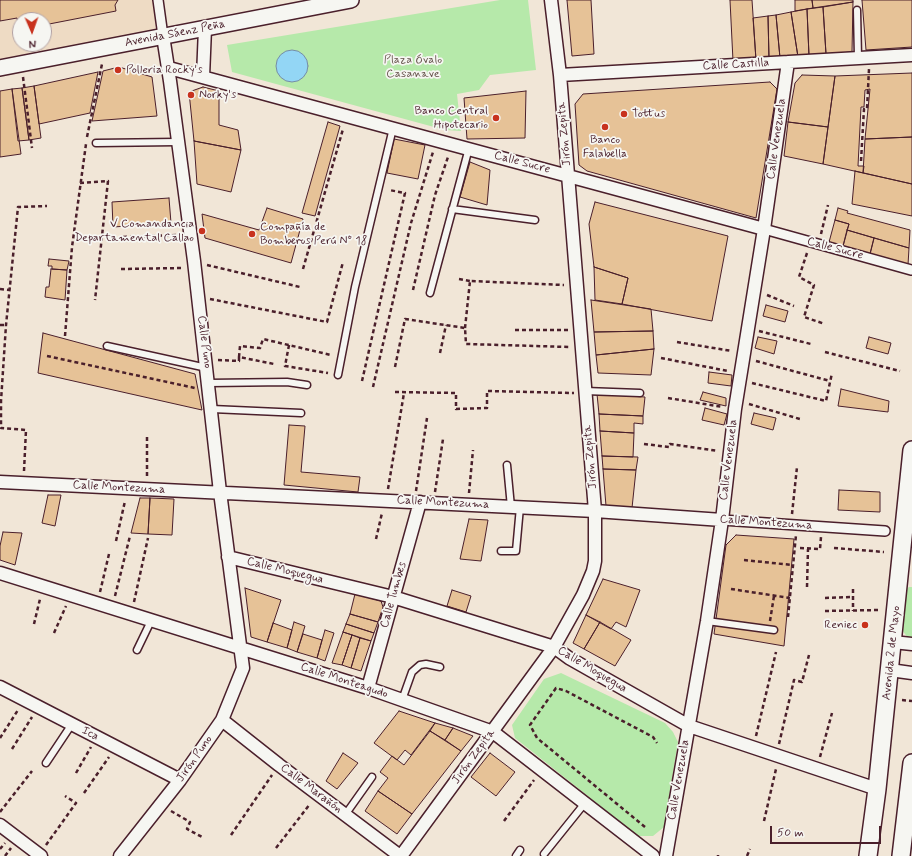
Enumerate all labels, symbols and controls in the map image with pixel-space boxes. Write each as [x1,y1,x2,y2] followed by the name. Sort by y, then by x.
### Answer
[12,12,52,52] north arrow
[124,17,226,51] street label: Avenida Sáenz Peña
[28,36,36,50] text: N
[384,53,442,81] park label: Plaza Óvalo Casanave
[702,56,770,74] street label: Calle Castilla
[126,63,202,77] place label: Polleria Rocky's
[113,65,123,75] marker: Polleria Rocky's
[199,88,236,102] place label: Norky's
[186,90,196,100] marker: Norky's
[764,98,790,180] street label: Calle Venezuela
[555,101,575,167] street label: Jirón Zepita
[414,104,488,132] place label: Banco Central Hipotecario
[632,107,665,121] place label: Tottus
[619,109,629,119] marker: Tottus
[491,113,501,123] marker: Banco Central Hipotecario
[600,122,610,132] marker: Banco Falabella
[583,133,627,161] place label: Banco Falabella
[492,149,552,177] street label: Calle Sucre
[74,217,194,245] place label: V Comandancia Departamental Callao
[260,220,367,248] place label: Compañía de Bomberos Perú Nº 18
[197,226,207,236] marker: V Comandancia Departamental Callao
[247,229,257,239] marker: Compañía de Bomberos Perú Nº 18
[805,235,865,263] street label: Calle Sucre
[194,315,214,369] street label: Calle Puno
[717,419,741,501] street label: Calle Venezuela
[581,424,601,490] street label: Jirón Zepita
[72,478,166,498] street label: Calle Montezuma
[396,493,490,513] street label: Calle Montezuma
[719,513,813,533] street label: Calle Montezuma
[245,555,325,587] street label: Calle Moquegua
[378,560,410,630] street label: Calle Tumbes
[880,605,904,701] street label: Avenida 2 de Mayo
[824,618,857,632] place label: Reniec
[860,620,870,630] marker: Reniec
[555,644,629,696] street label: Calle Moquegua
[298,660,390,702] street label: Calle Monteagudo
[79,724,101,744] street label: Ica
[449,727,499,787] street label: Jirón Zepita
[174,733,216,785] street label: Jirón Puno
[665,739,693,821] street label: Calle Venezuela
[277,761,345,817] street label: Calle Marañón
[772,818,883,844] scale bar
[777,825,804,841] text: 50 m

